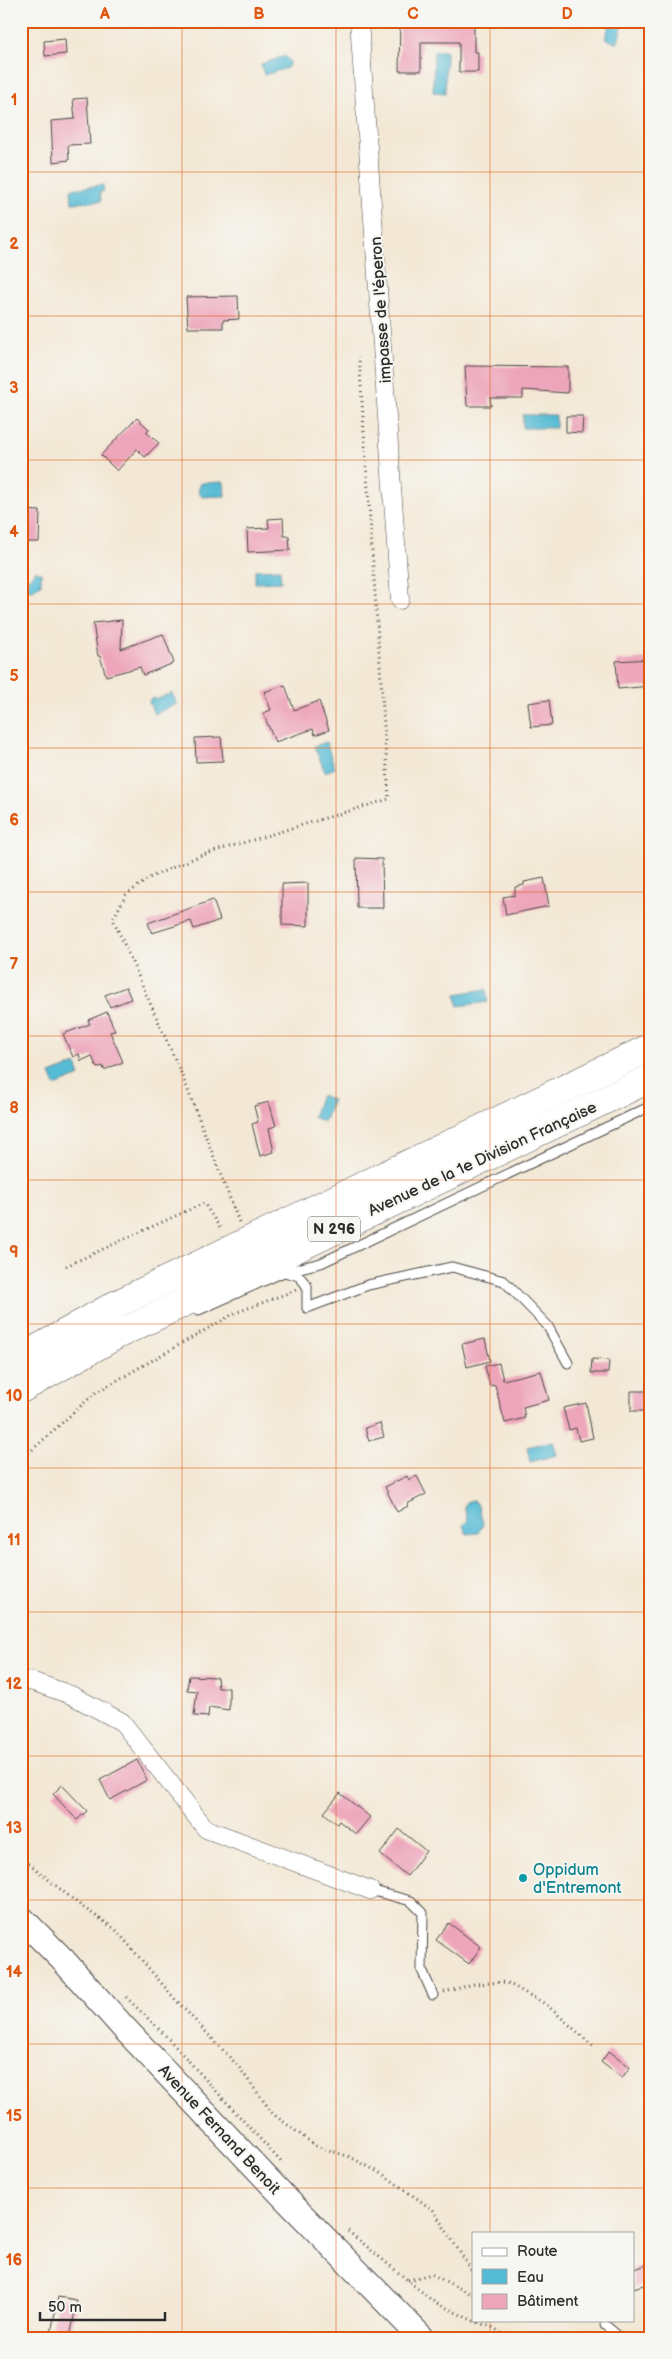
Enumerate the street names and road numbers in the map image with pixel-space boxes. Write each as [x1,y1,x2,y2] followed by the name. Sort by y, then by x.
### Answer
[367,236,396,384] street label: impasse de l'éperon
[365,1098,600,1221] street label: Avenue de la 1e Division Française
[308,1216,360,1242] road number: N 296
[154,2061,284,2199] street label: Avenue Fernand Benoit

